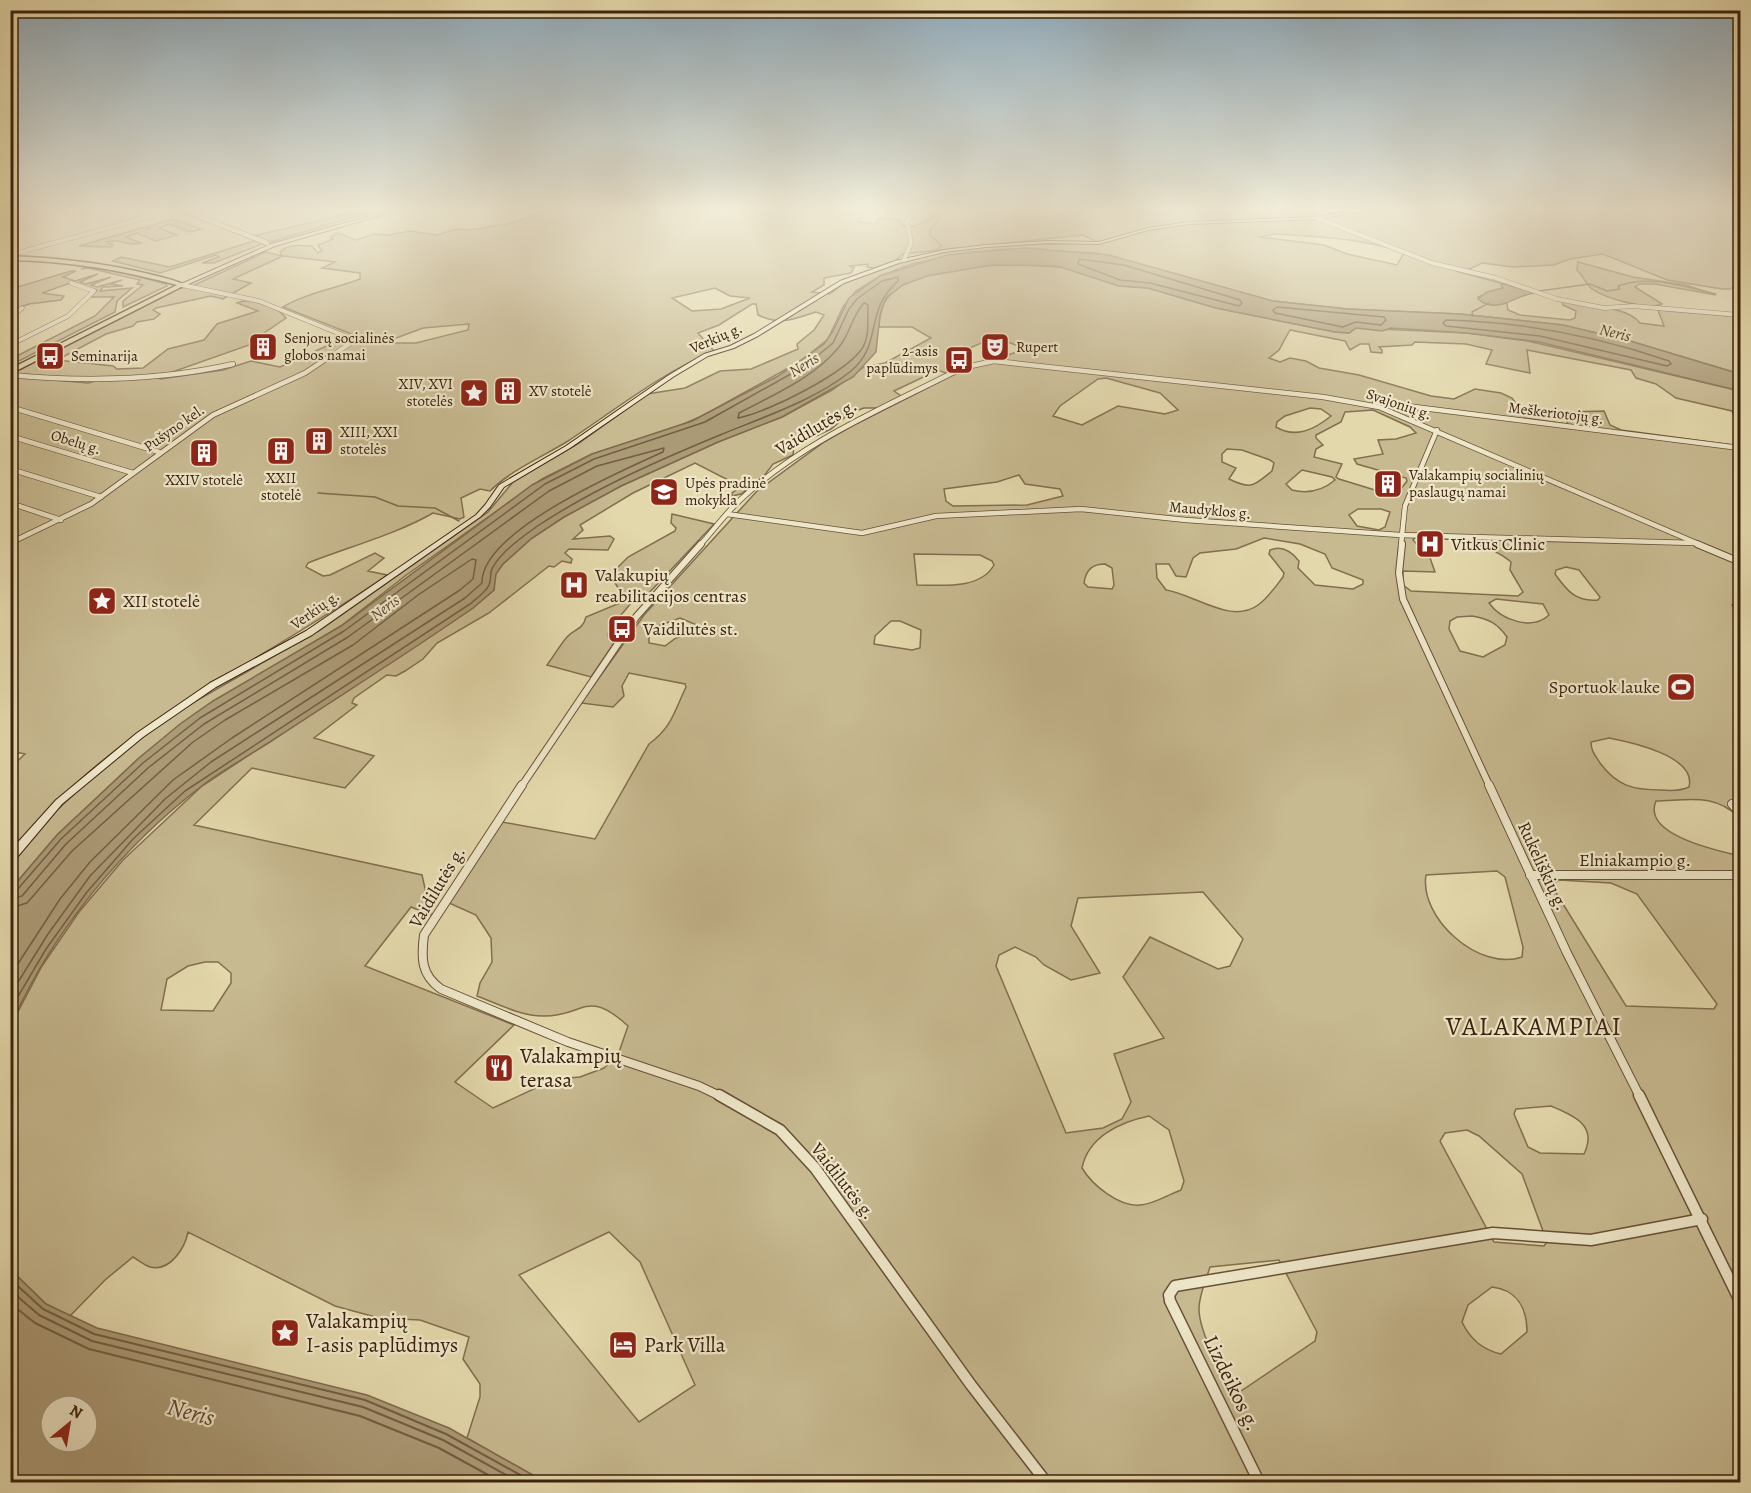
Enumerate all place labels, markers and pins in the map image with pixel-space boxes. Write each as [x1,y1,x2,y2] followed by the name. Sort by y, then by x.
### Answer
[284,328,395,365] place label: Senjorų socialinės globos namai
[247,331,279,363] building icon: Senjorų socialinės globos namai
[979,331,1011,363] theatre icon: Rupert
[1016,337,1058,357] place label: Rupert
[34,340,66,372] bus stop icon: Seminarija
[866,341,938,378] place label: 2-asis paplūdimys
[943,344,975,376] bus stop icon: 2-asis paplūdimys
[71,346,138,366] place label: Seminarija
[399,374,453,411] place label: XIV, XVI stotelės
[492,375,524,407] building icon: XV stotelė
[458,377,490,409] place icon: XIV, XVI stotelės
[529,381,592,401] place label: XV stotelė
[340,422,398,459] place label: XIII, XXI stotelės
[303,425,335,457] building icon: XIII, XXI stotelės
[265,435,297,467] building icon: XXII stotelė
[188,437,220,469] building icon: XXIV stotelė
[1408,465,1545,502] place label: Valakampių socialinių paslaugų namai
[261,468,302,505] place label: XXII stotelė
[1372,468,1404,500] building icon: Valakampių socialinių paslaugų namai
[165,470,243,490] place label: XXIV stotelė
[685,473,767,510] place label: Upės pradinė mokykla
[648,476,680,508] school or university icon: Upės pradinė mokykla
[1414,528,1446,560] hospital icon: Vitkus Clinic
[1450,532,1545,556] place label: Vitkus Clinic
[594,563,747,608] place label: Valakupių reabilitacijos centras
[558,569,590,601] hospital icon: Valakupių reabilitacijos centras
[86,585,118,617] place icon: XII stotelė
[123,589,200,613] place label: XII stotelė
[606,613,638,645] bus stop icon: Vaidilutės st.
[642,617,738,641] place label: Vaidilutės st.
[1665,671,1697,703] sports icon: Sportuok lauke
[1549,675,1660,699] place label: Sportuok lauke
[519,1042,622,1094] place label: Valakampių terasa
[483,1052,515,1084] restaurant icon: Valakampių terasa
[305,1307,458,1359] place label: Valakampių I-asis paplūdimys
[269,1317,301,1349] place icon: Valakampių I-asis paplūdimys
[607,1329,639,1361] hotel icon: Park Villa
[644,1331,726,1359] place label: Park Villa

